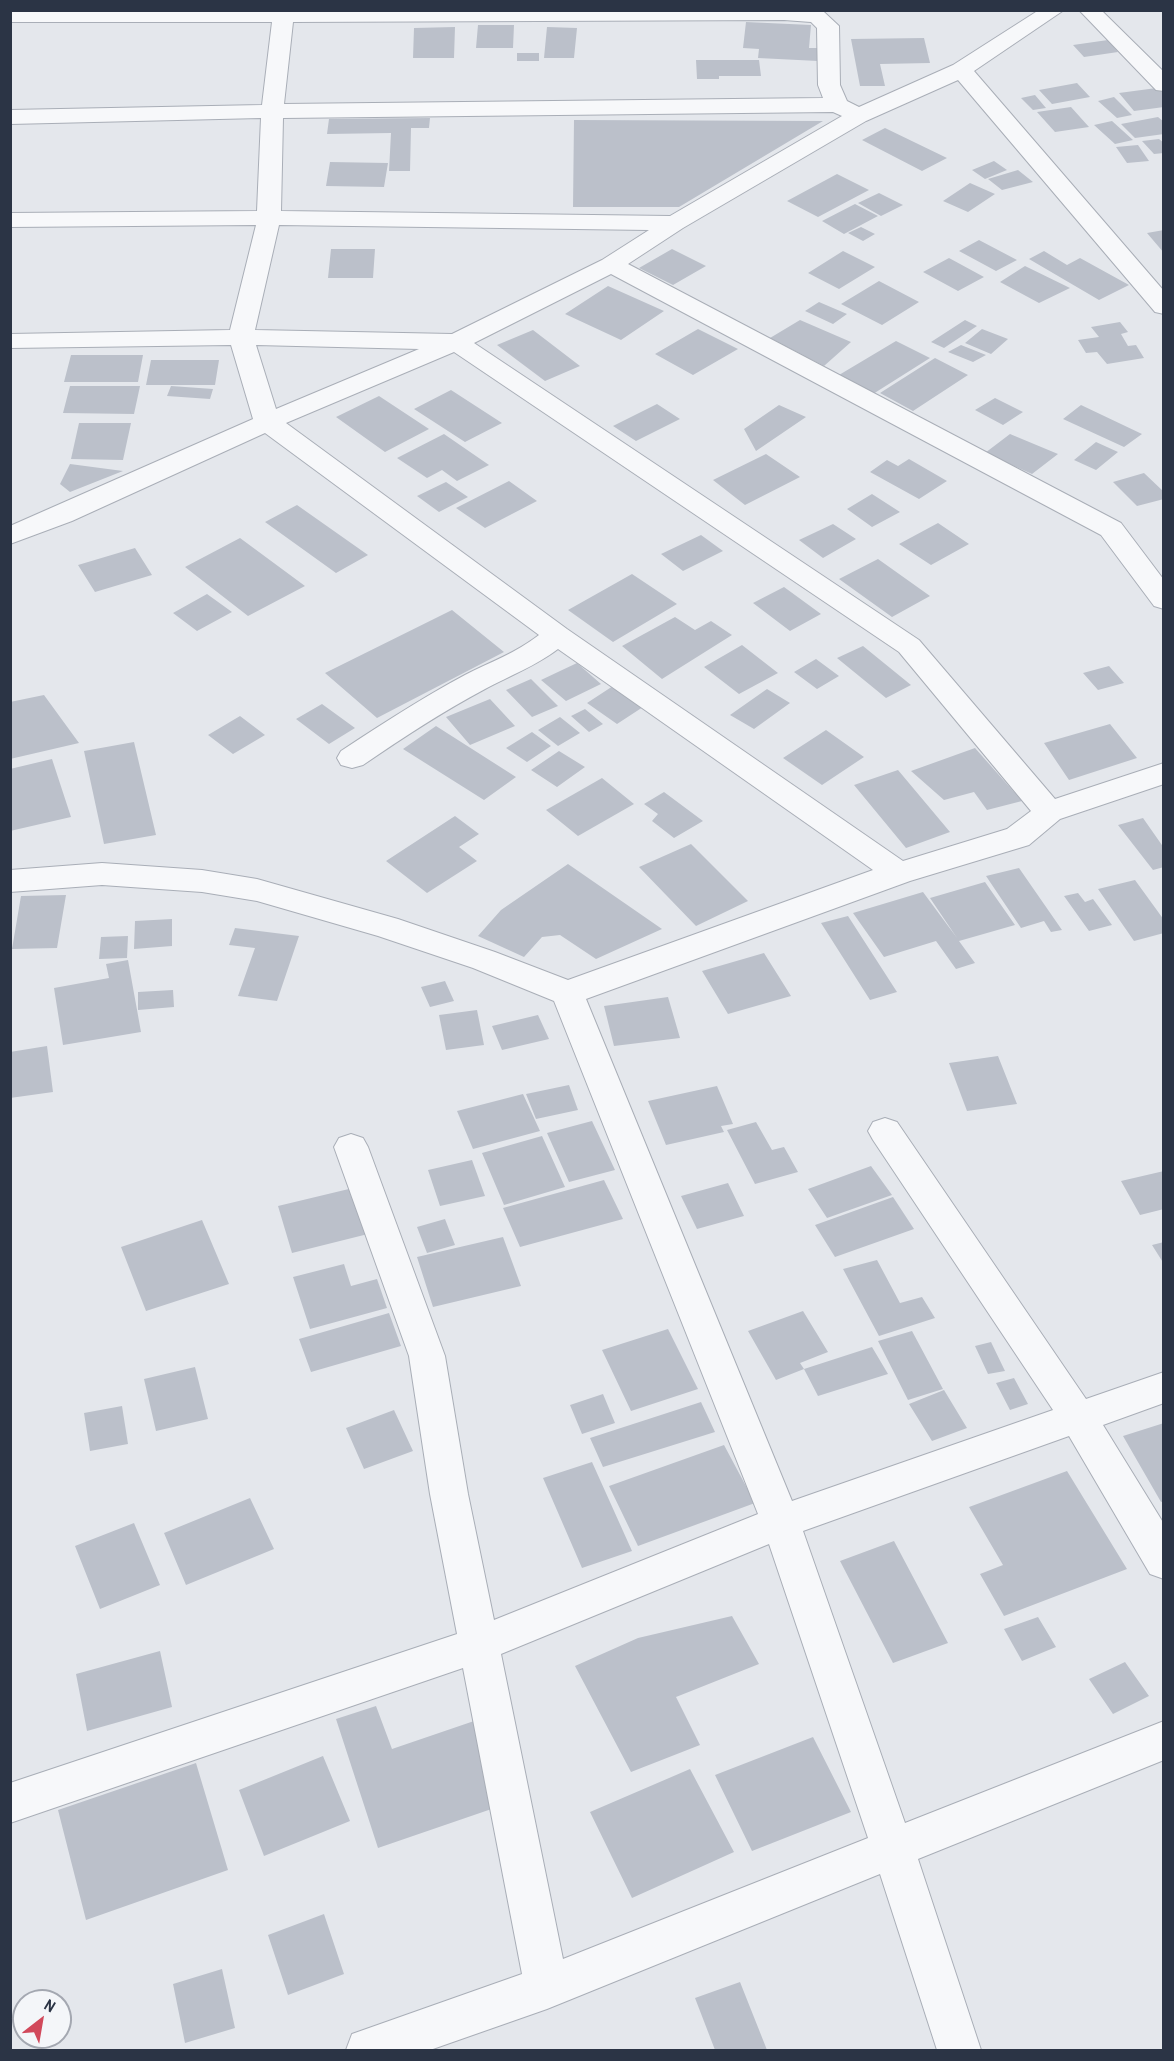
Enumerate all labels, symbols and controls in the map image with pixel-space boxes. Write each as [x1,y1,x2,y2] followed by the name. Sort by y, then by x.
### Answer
[12,1989,72,2049] north arrow
[41,1993,60,2017] text: N

